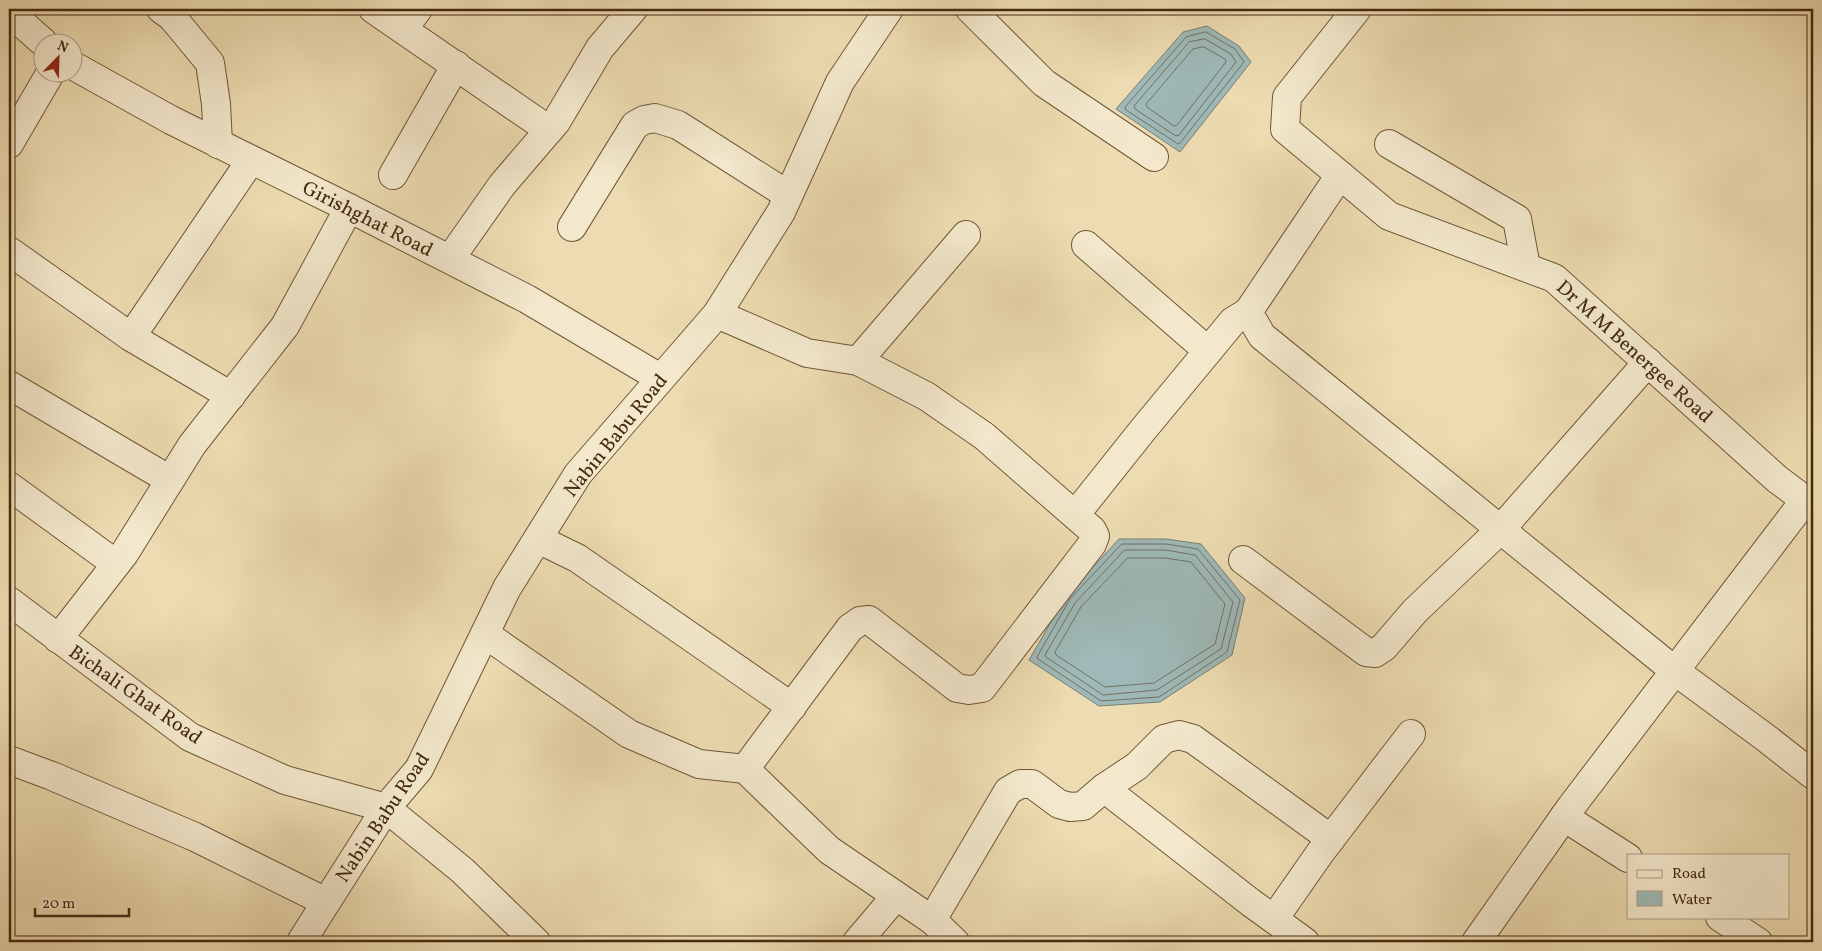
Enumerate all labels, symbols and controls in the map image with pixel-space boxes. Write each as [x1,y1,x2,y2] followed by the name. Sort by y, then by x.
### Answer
[32,32,82,82] north arrow
[54,37,71,58] text: N
[297,175,437,265] street label: Girishghat Road
[1549,274,1718,431] street label: Dr M M Benergee Road
[558,369,675,504] street label: Nabin Babu Road
[62,639,207,752] street label: Bichali Ghat Road
[330,747,438,889] street label: Nabin Babu Road
[1627,854,1790,918] legend
[1672,864,1706,885] text: Road
[35,886,129,918] scale bar
[1672,890,1712,911] text: Water
[42,894,75,915] text: 20 m

